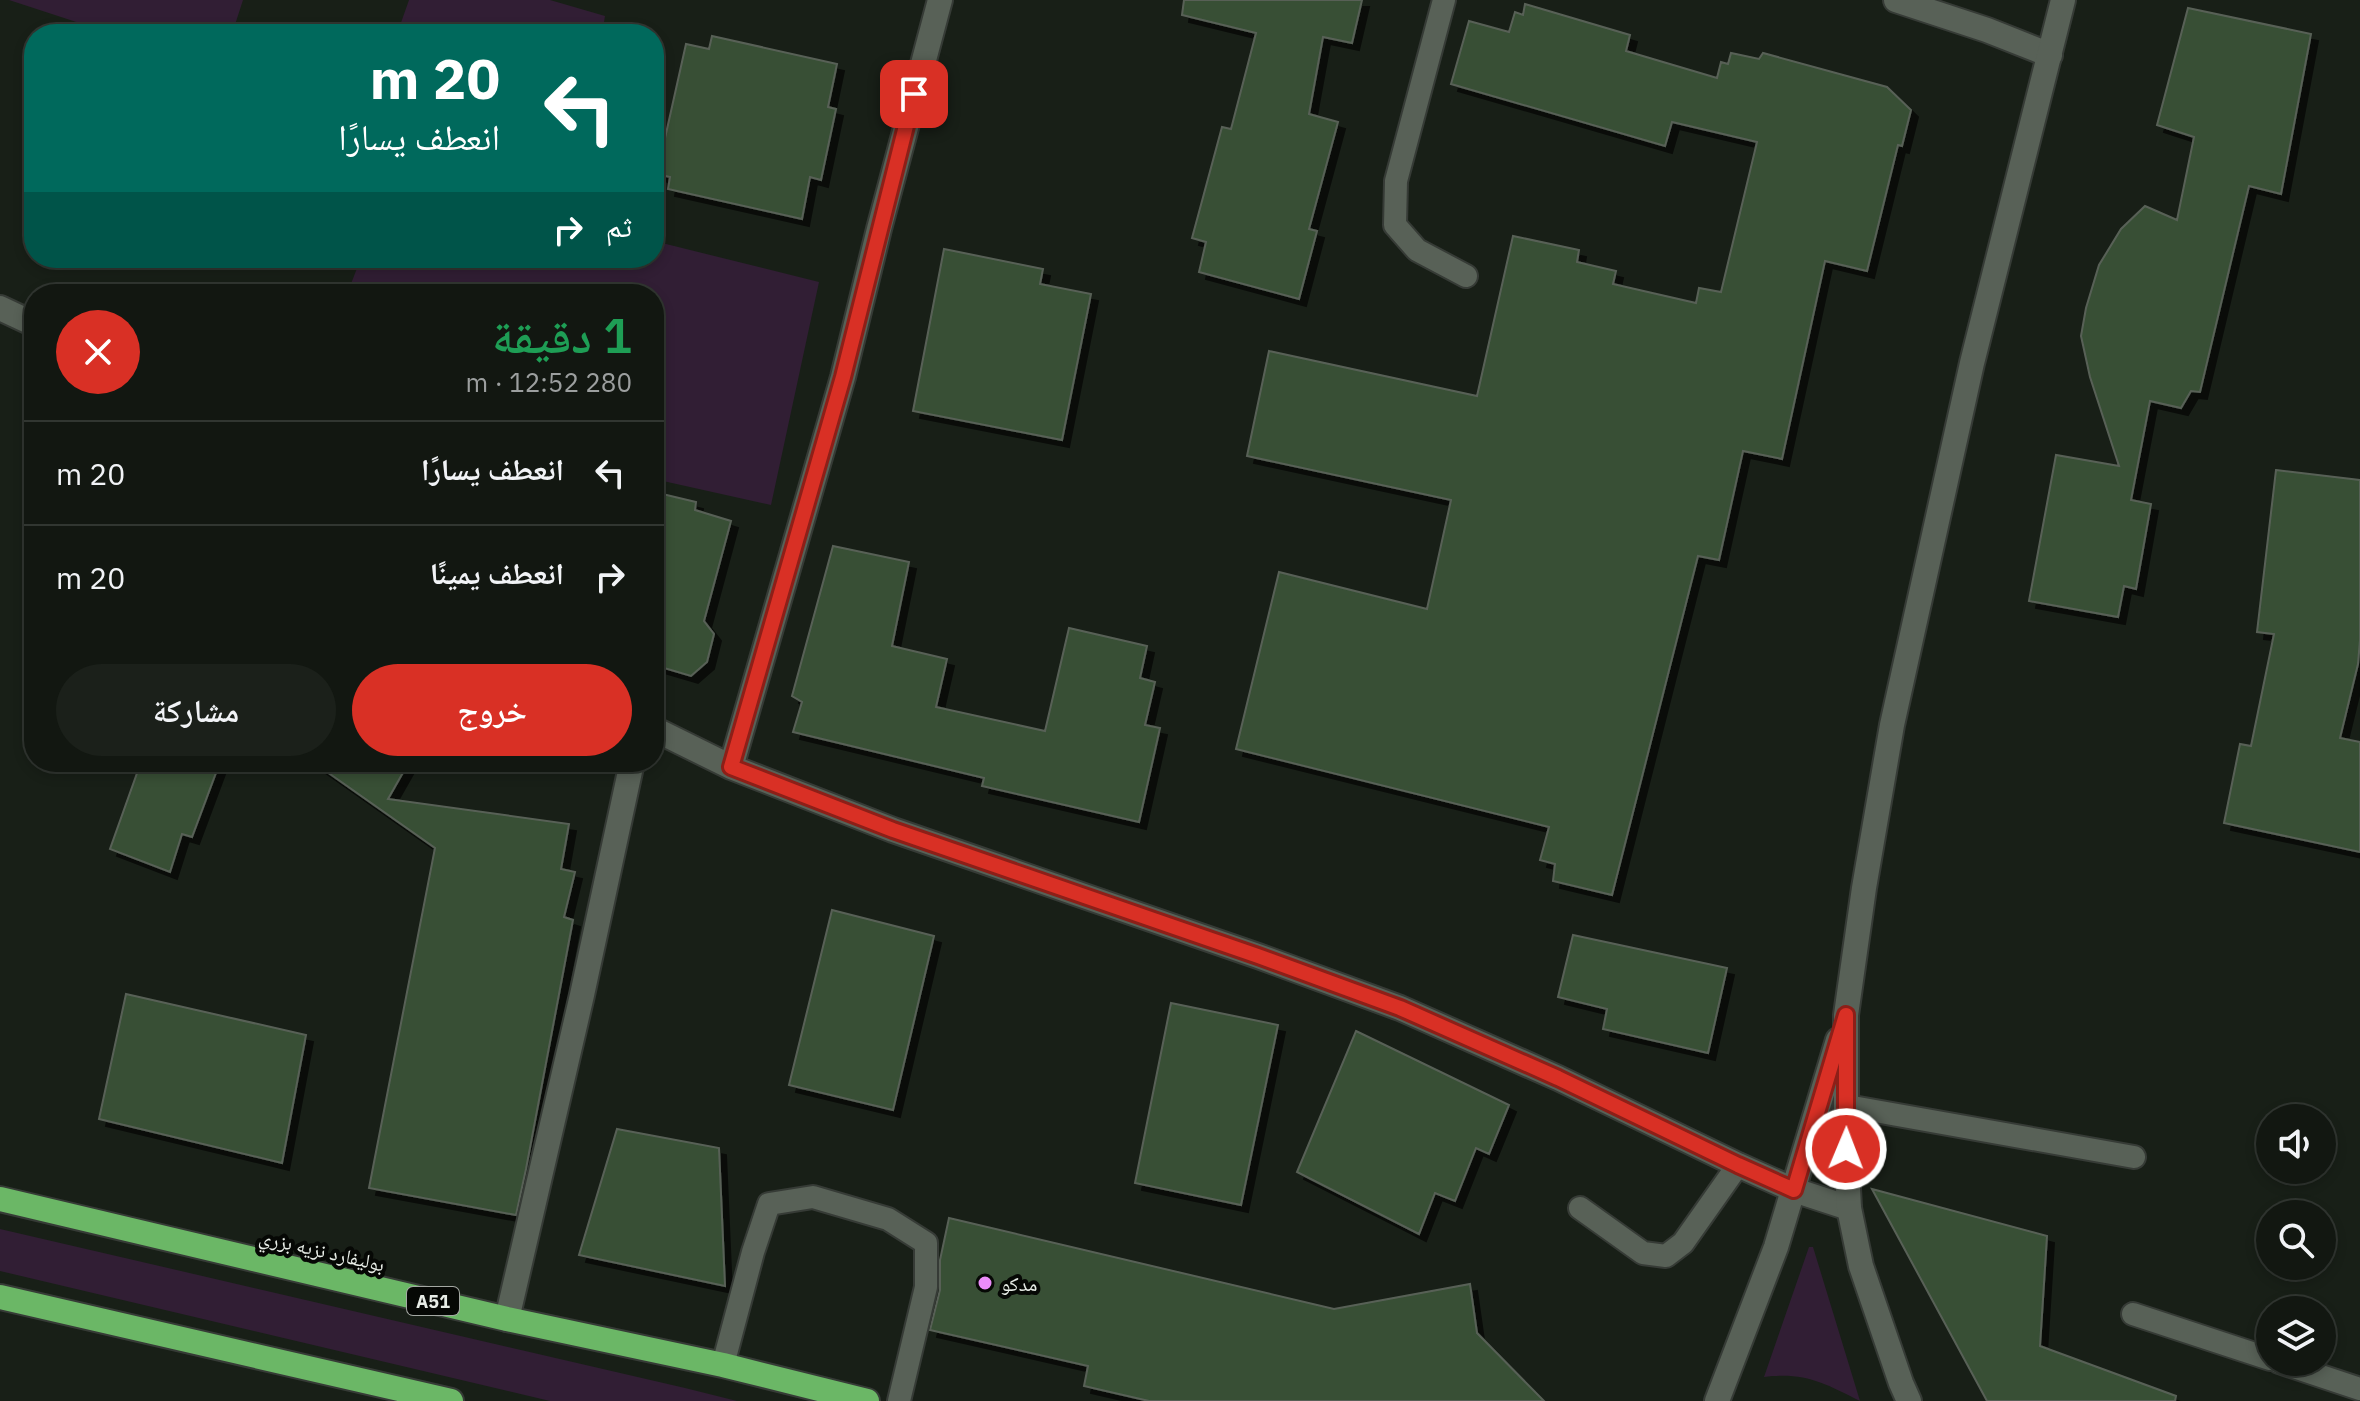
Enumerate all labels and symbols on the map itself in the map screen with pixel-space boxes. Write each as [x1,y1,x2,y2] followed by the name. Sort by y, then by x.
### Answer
[880,60,948,128] pin
[1804,1107,1888,1191] position arrow
[256,1222,387,1281] street label: بوليفارد نزيه بزري
[1001,1270,1037,1297] place label: مدكو
[976,1274,994,1292] marker: مدكو
[407,1287,459,1315] road number: A51

